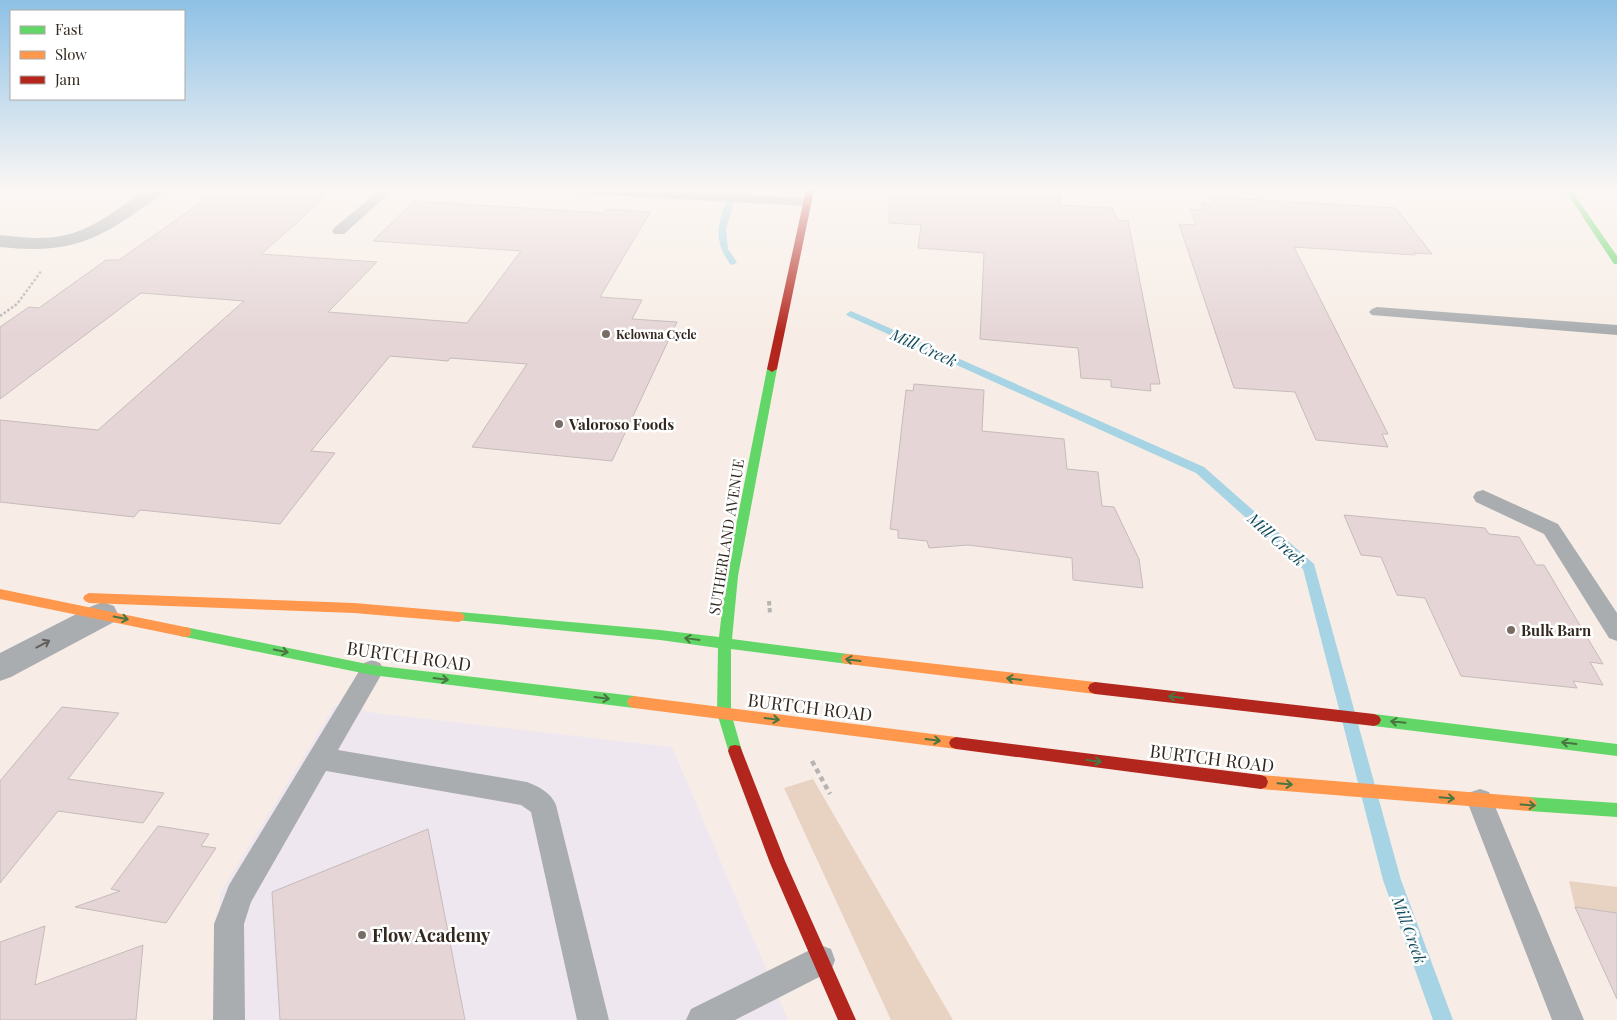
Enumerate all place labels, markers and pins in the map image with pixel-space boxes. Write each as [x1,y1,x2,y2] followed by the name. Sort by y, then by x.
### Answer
[616,326,697,342] place label: Kelowna Cycle
[600,328,612,340] marker: Kelowna Cycle
[568,414,674,434] place label: Valoroso Foods
[553,418,565,430] marker: Valoroso Foods
[1521,620,1592,640] place label: Bulk Barn
[1505,624,1517,636] marker: Bulk Barn
[372,923,491,947] place label: Flow Academy
[356,929,368,941] marker: Flow Academy

